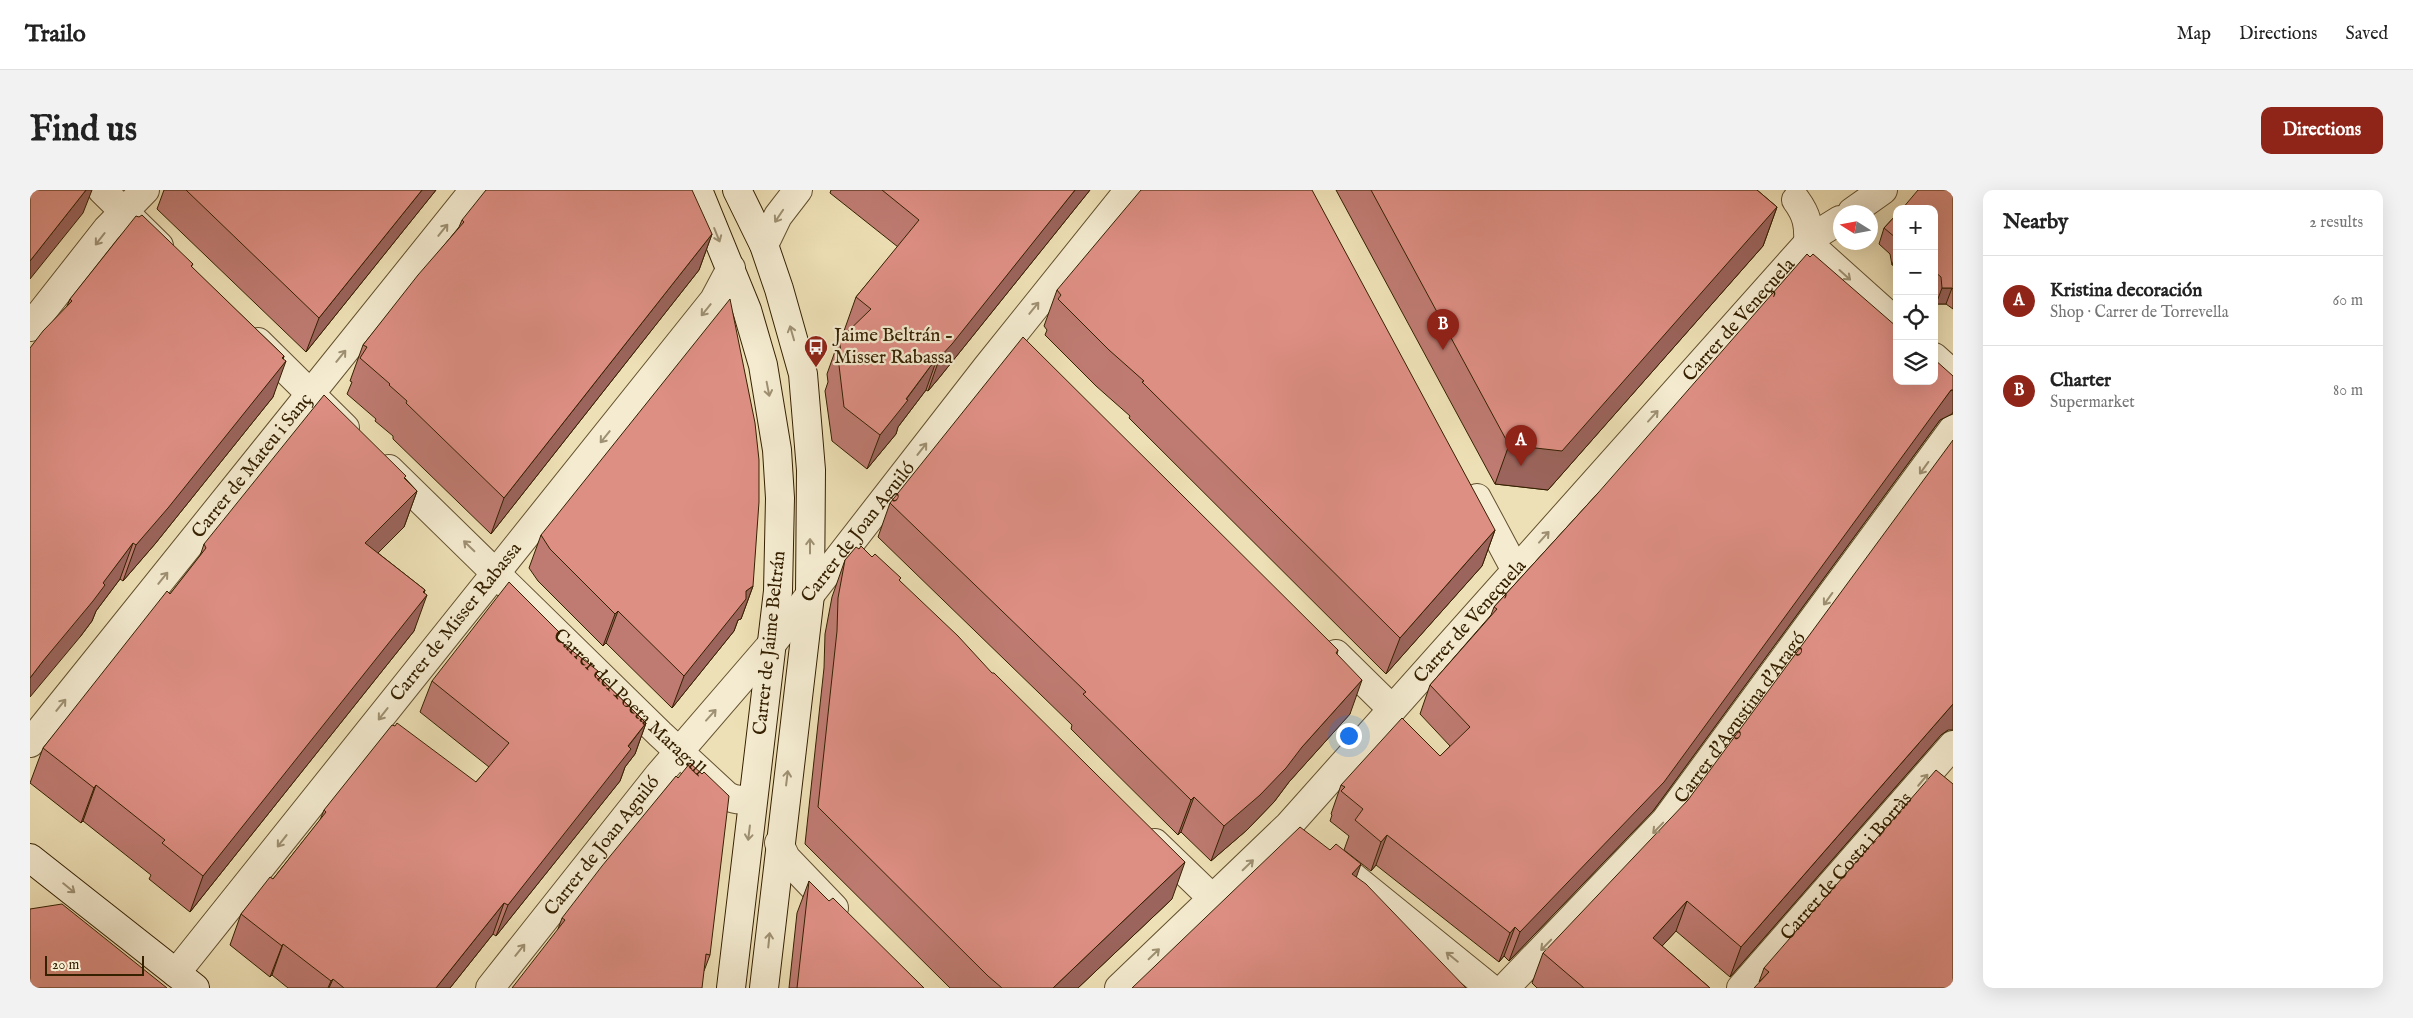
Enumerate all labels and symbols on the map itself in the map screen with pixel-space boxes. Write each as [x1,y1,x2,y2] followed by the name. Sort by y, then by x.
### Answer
[1833,205,1878,250] north arrow
[774,209,784,223] one-way arrow
[437,223,448,236] one-way arrow
[713,227,722,242] one-way arrow
[95,232,106,245] one-way arrow
[1678,253,1801,387] street label: Carrer de Veneçuela
[1838,269,1851,281] one-way arrow
[1028,302,1039,315] one-way arrow
[700,303,711,316] one-way arrow
[1427,309,1459,350] pin: B
[832,324,953,370] place label: Jaime Beltrán - Misser Rabassa
[786,326,796,342] one-way arrow
[803,334,829,368] bus stop icon: Jaime Beltrán - Misser Rabassa
[335,350,346,363] one-way arrow
[763,381,773,397] one-way arrow
[187,389,318,544] street label: Carrer de Mateu i Sanç
[1648,410,1659,423] one-way arrow
[1505,425,1537,466] pin: A
[599,430,610,443] one-way arrow
[917,443,928,456] one-way arrow
[796,457,921,608] street label: Carrer de Joan Aguiló
[1919,461,1929,475] one-way arrow
[1539,530,1550,543] one-way arrow
[385,537,528,707] street label: Carrer de Misser Rabassa
[806,539,815,555] one-way arrow
[463,540,476,552] one-way arrow
[748,550,792,736] street label: Carrer de Jaime Beltrán
[1409,554,1532,689] street label: Carrer de Veneçuela
[157,572,168,585] one-way arrow
[1823,592,1833,606] one-way arrow
[548,624,711,782] street label: Carrer del Poeta Maragall
[1670,627,1812,809] street label: Carrer d'Agustina d'Aragó
[55,699,66,712] one-way arrow
[377,707,388,720] one-way arrow
[706,708,717,721] one-way arrow
[1336,723,1362,749] your location
[783,770,793,786] one-way arrow
[540,771,665,921] street label: Carrer de Joan Aguiló
[1917,774,1928,787] one-way arrow
[1776,788,1918,946] street label: Carrer de Costa i Borràs
[1652,822,1664,834] one-way arrow
[744,824,754,840] one-way arrow
[276,834,287,847] one-way arrow
[1241,859,1253,871] one-way arrow
[62,882,75,893] one-way arrow
[764,932,774,948] one-way arrow
[1540,939,1552,952] one-way arrow
[514,944,525,957] one-way arrow
[1148,948,1161,960] one-way arrow
[1446,952,1459,963] one-way arrow
[45,953,144,976] scale bar

